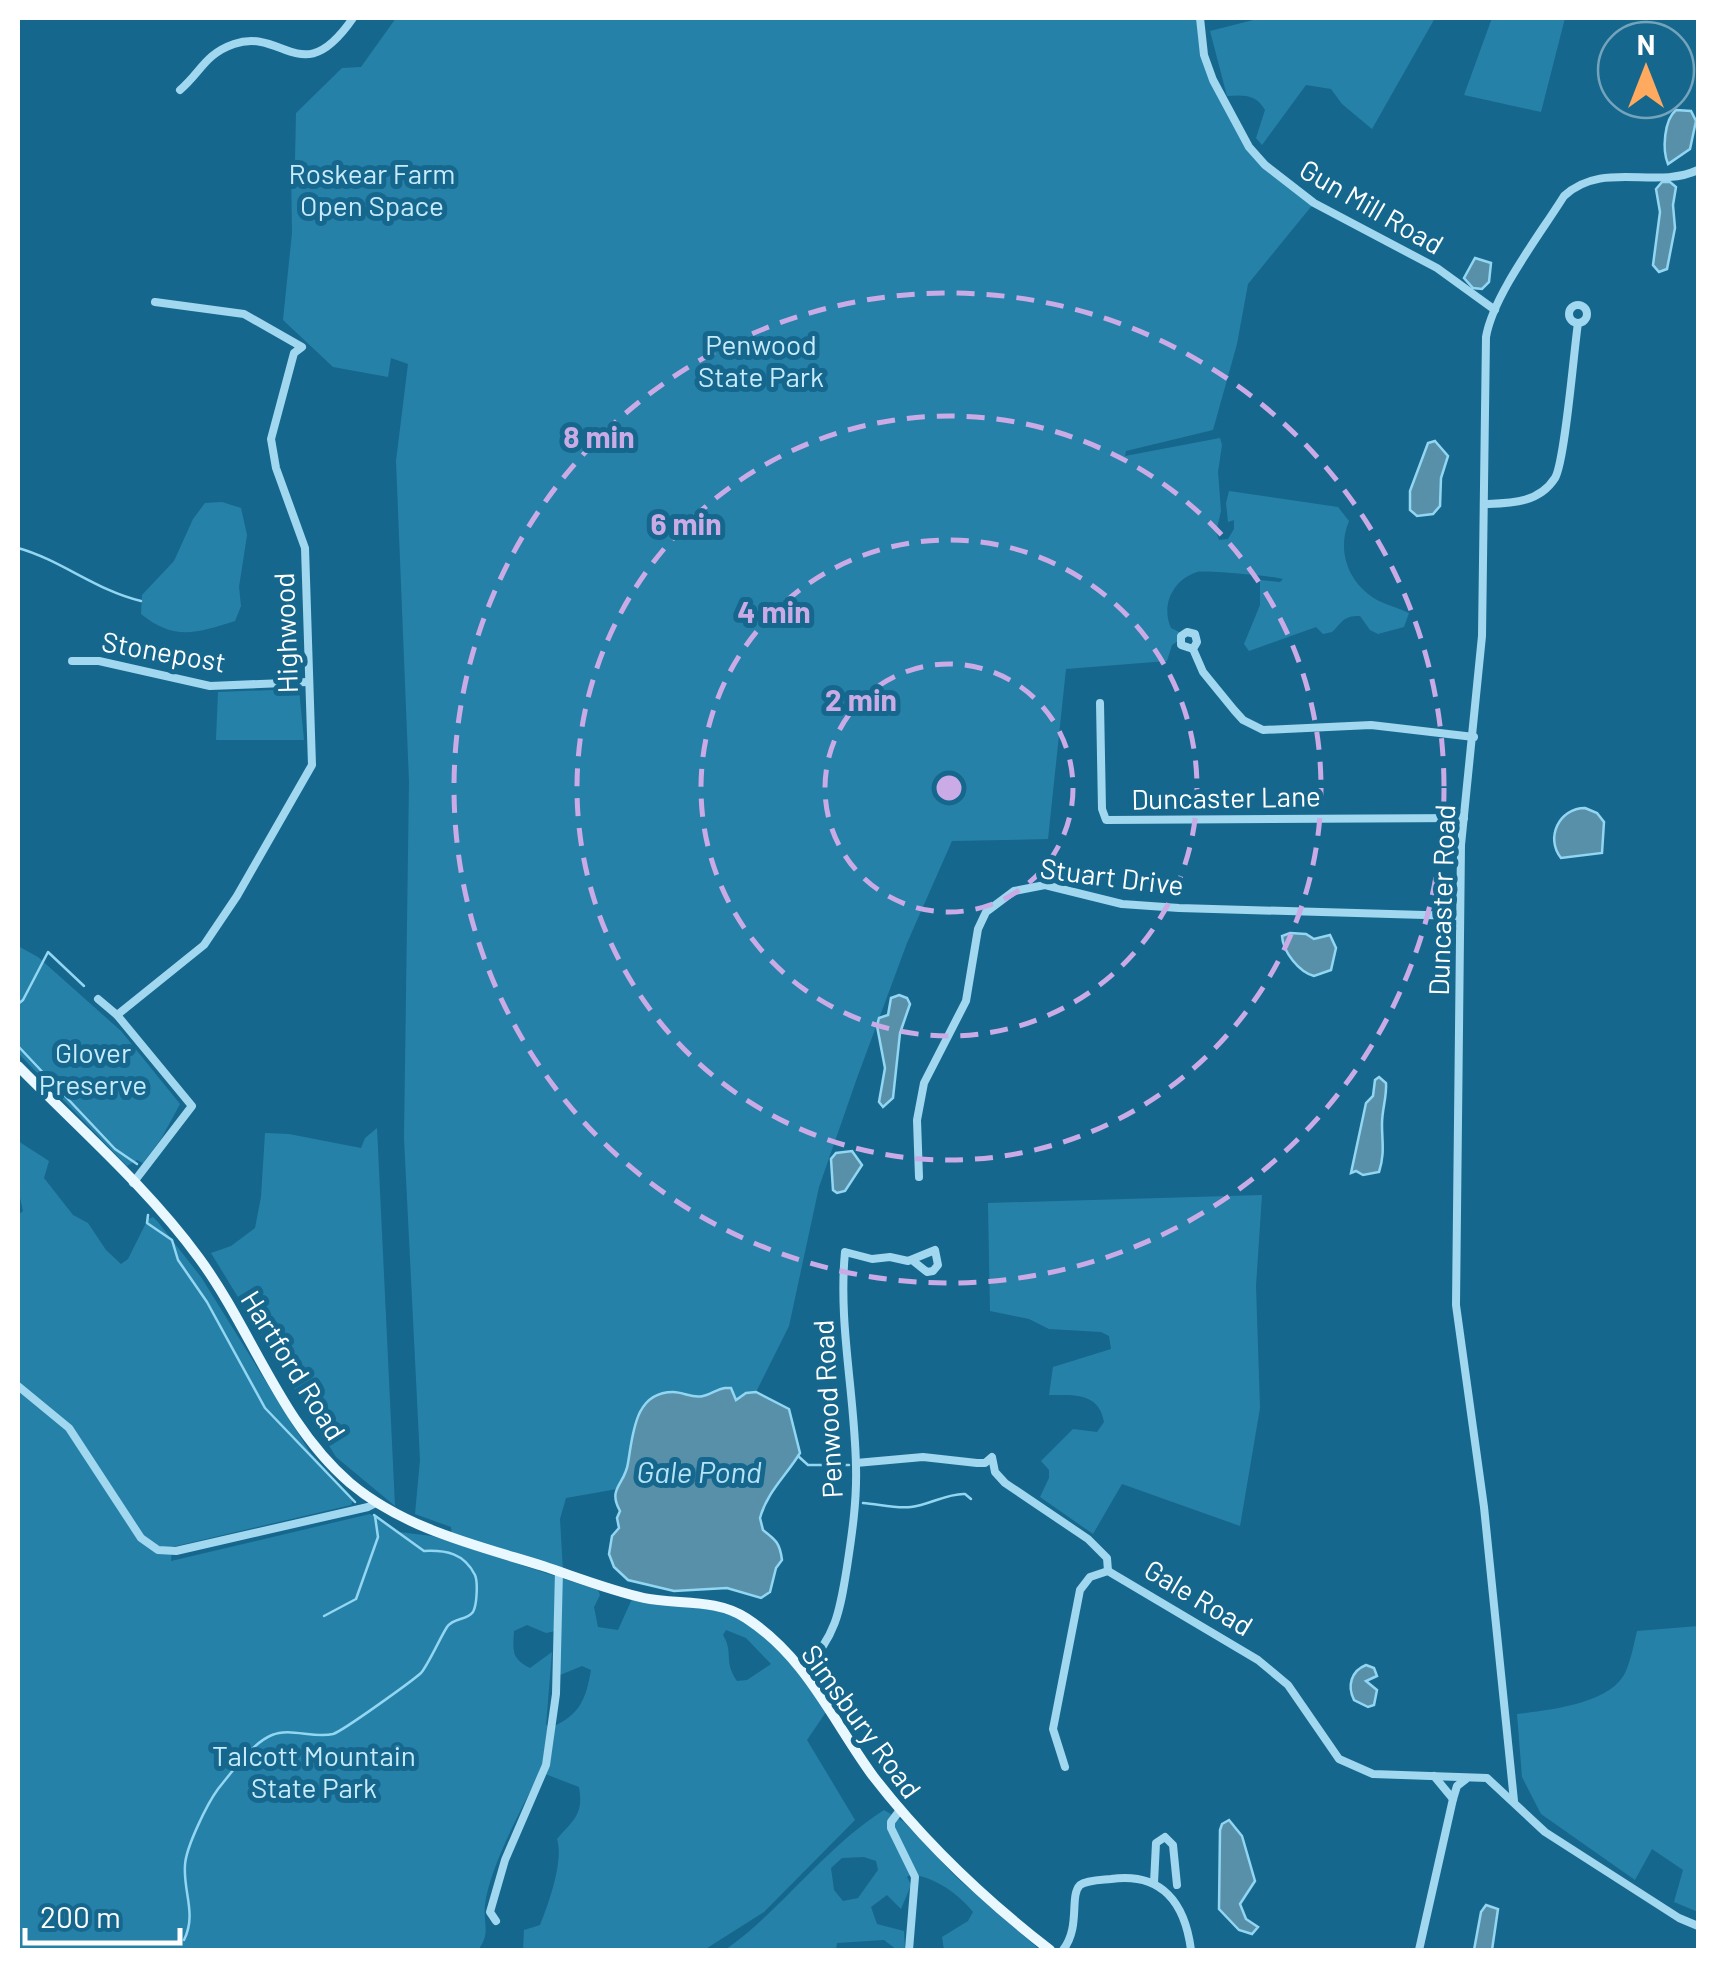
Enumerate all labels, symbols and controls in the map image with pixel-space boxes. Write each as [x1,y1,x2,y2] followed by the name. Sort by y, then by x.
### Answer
[1596,20,1696,120] north arrow
[1637,27,1655,61] text: N
[1294,151,1450,261] street label: Gun Mill Road
[289,156,455,222] park label: Roskear Farm Open Space
[698,327,824,393] park label: Penwood State Park
[563,418,635,454] text: 8 min
[650,505,722,541] text: 6 min
[266,572,304,694] street label: Highwood
[737,593,811,629] text: 4 min
[99,623,229,679] street label: Stonepost
[825,681,897,717] text: 2 min
[931,770,967,806] centre of rings
[1131,778,1321,816] street label: Duncaster Lane
[1421,804,1461,996] street label: Duncaster Road
[1038,850,1186,902] street label: Stuart Drive
[39,1035,147,1101] park label: Glover Preserve
[234,1284,354,1446] street label: Hartford Road
[805,1319,849,1499] street label: Penwood Road
[636,1453,762,1489] water label: Gale Pond
[1139,1551,1259,1643] street label: Gale Road
[795,1637,929,1805] street label: Simsbury Road
[212,1738,416,1804] park label: Talcott Mountain State Park
[25,1883,180,1945] scale bar
[40,1898,121,1934] text: 200 m

